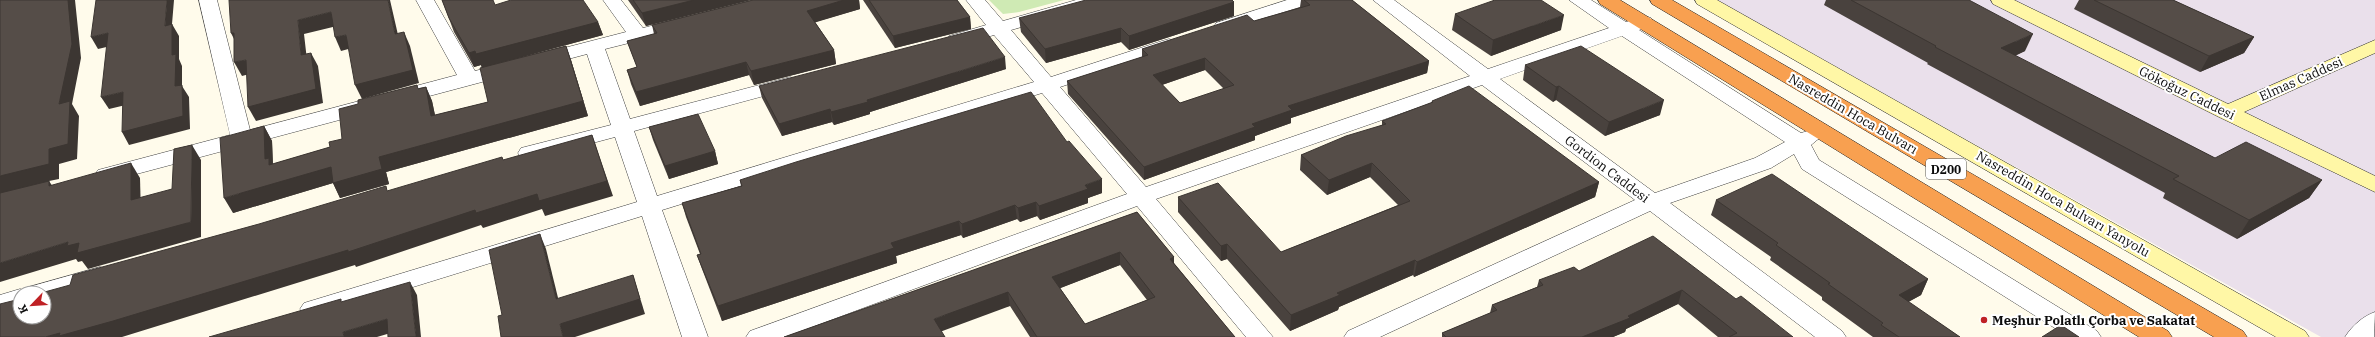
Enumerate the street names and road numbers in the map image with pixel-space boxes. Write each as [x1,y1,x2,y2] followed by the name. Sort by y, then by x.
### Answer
[2257,53,2345,105] street label: Elmas Caddesi
[2136,62,2238,124] street label: Gökoğuz Caddesi
[1785,70,1921,158] street label: Nasreddin Hoca Bulvarı
[1561,132,1653,206] street label: Gordion Caddesi
[1973,147,2153,261] street label: Nasreddin Hoca Bulvarı Yanyolu
[1926,159,1966,179] road number: D200

